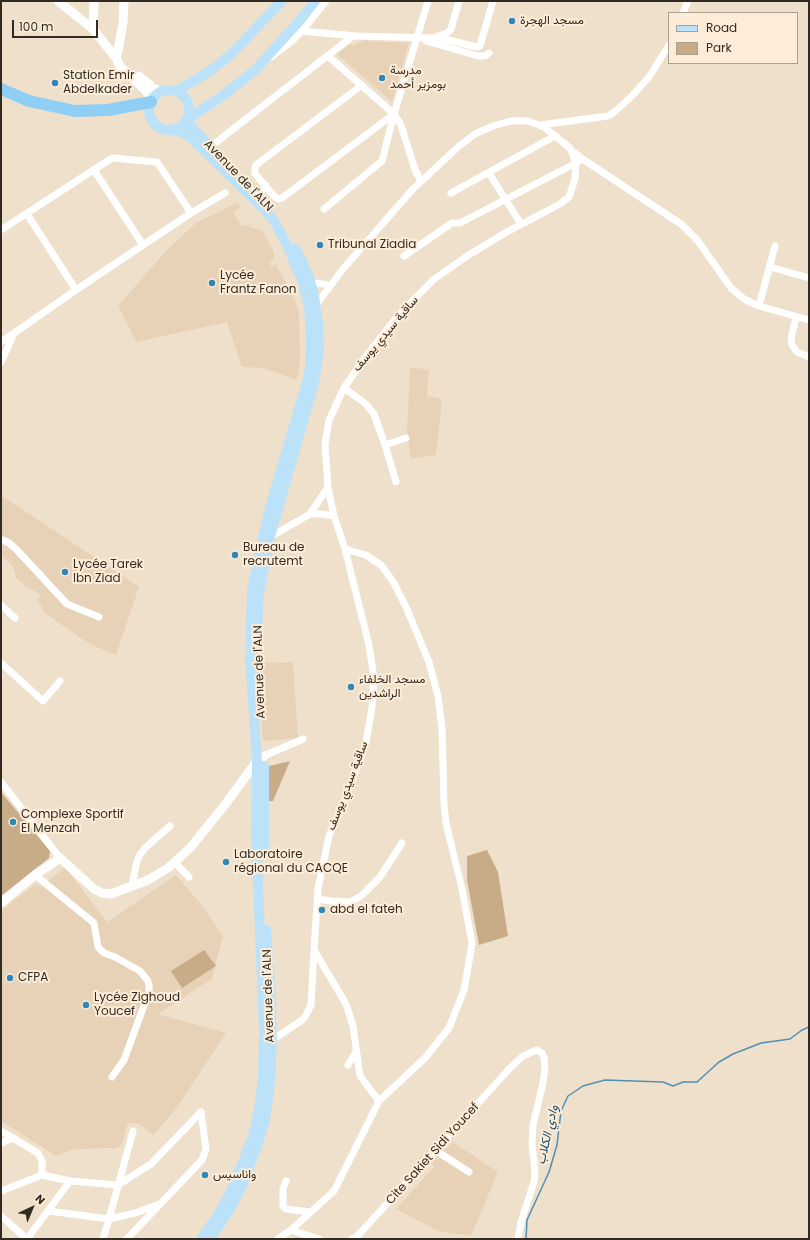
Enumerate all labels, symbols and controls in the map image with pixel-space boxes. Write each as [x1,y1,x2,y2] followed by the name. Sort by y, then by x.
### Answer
[14,12,100,38] scale bar
[668,12,798,64] legend
[520,14,584,28] place label: مسجد الهجرة
[507,16,517,26] marker: مسجد الهجرة
[19,18,53,35] text: 100 m
[706,19,737,36] text: Road
[706,39,732,56] text: Park
[390,64,446,92] place label: مدرسة بومزير أحمد
[63,69,134,97] place label: Station Emir Abdelkader
[377,73,387,83] marker: مدرسة بومزير أحمد
[50,78,60,88] marker: Station Emir Abdelkader
[200,137,276,215] street label: Avenue de l'ALN
[328,238,416,252] place label: Tribunal Ziadia
[315,240,325,250] marker: Tribunal Ziadia
[220,269,297,297] place label: Lycée Frantz Fanon
[207,278,217,288] marker: Lycée Frantz Fanon
[350,293,422,375] street label: ساقية سيدي يوسف
[243,541,304,569] place label: Bureau de recrutemt
[230,550,240,560] marker: Bureau de recrutemt
[73,558,143,586] place label: Lycée Tarek Ibn Ziad
[60,567,70,577] marker: Lycée Tarek Ibn Ziad
[251,625,269,719] street label: Avenue de l'ALN
[359,673,425,701] place label: مسجد الخلفاء الراشدين
[346,682,356,692] marker: مسجد الخلفاء الراشدين
[324,740,372,832] street label: ساقية سيدي يوسف
[21,808,124,836] place label: Complexe Sportif El Menzah
[8,817,18,827] marker: Complexe Sportif El Menzah
[234,848,348,876] place label: Laboratoire régional du CACQE
[221,857,231,867] marker: Laboratoire régional du CACQE
[330,903,403,917] place label: abd el fateh
[317,905,327,915] marker: abd el fateh
[260,949,278,1043] street label: Avenue de l'ALN
[18,971,48,985] place label: CFPA
[5,973,15,983] marker: CFPA
[94,991,180,1019] place label: Lycée Zighoud Youcef
[81,1000,91,1010] marker: Lycée Zighoud Youcef
[384,1100,482,1208] street label: Cite Sakiet Sidi Youcef
[534,1104,562,1166] water label: وادي الكلاب
[213,1168,256,1182] place label: واناسيس
[200,1170,210,1180] marker: واناسيس
[12,1188,52,1228] north arrow
[32,1191,49,1208] text: N

